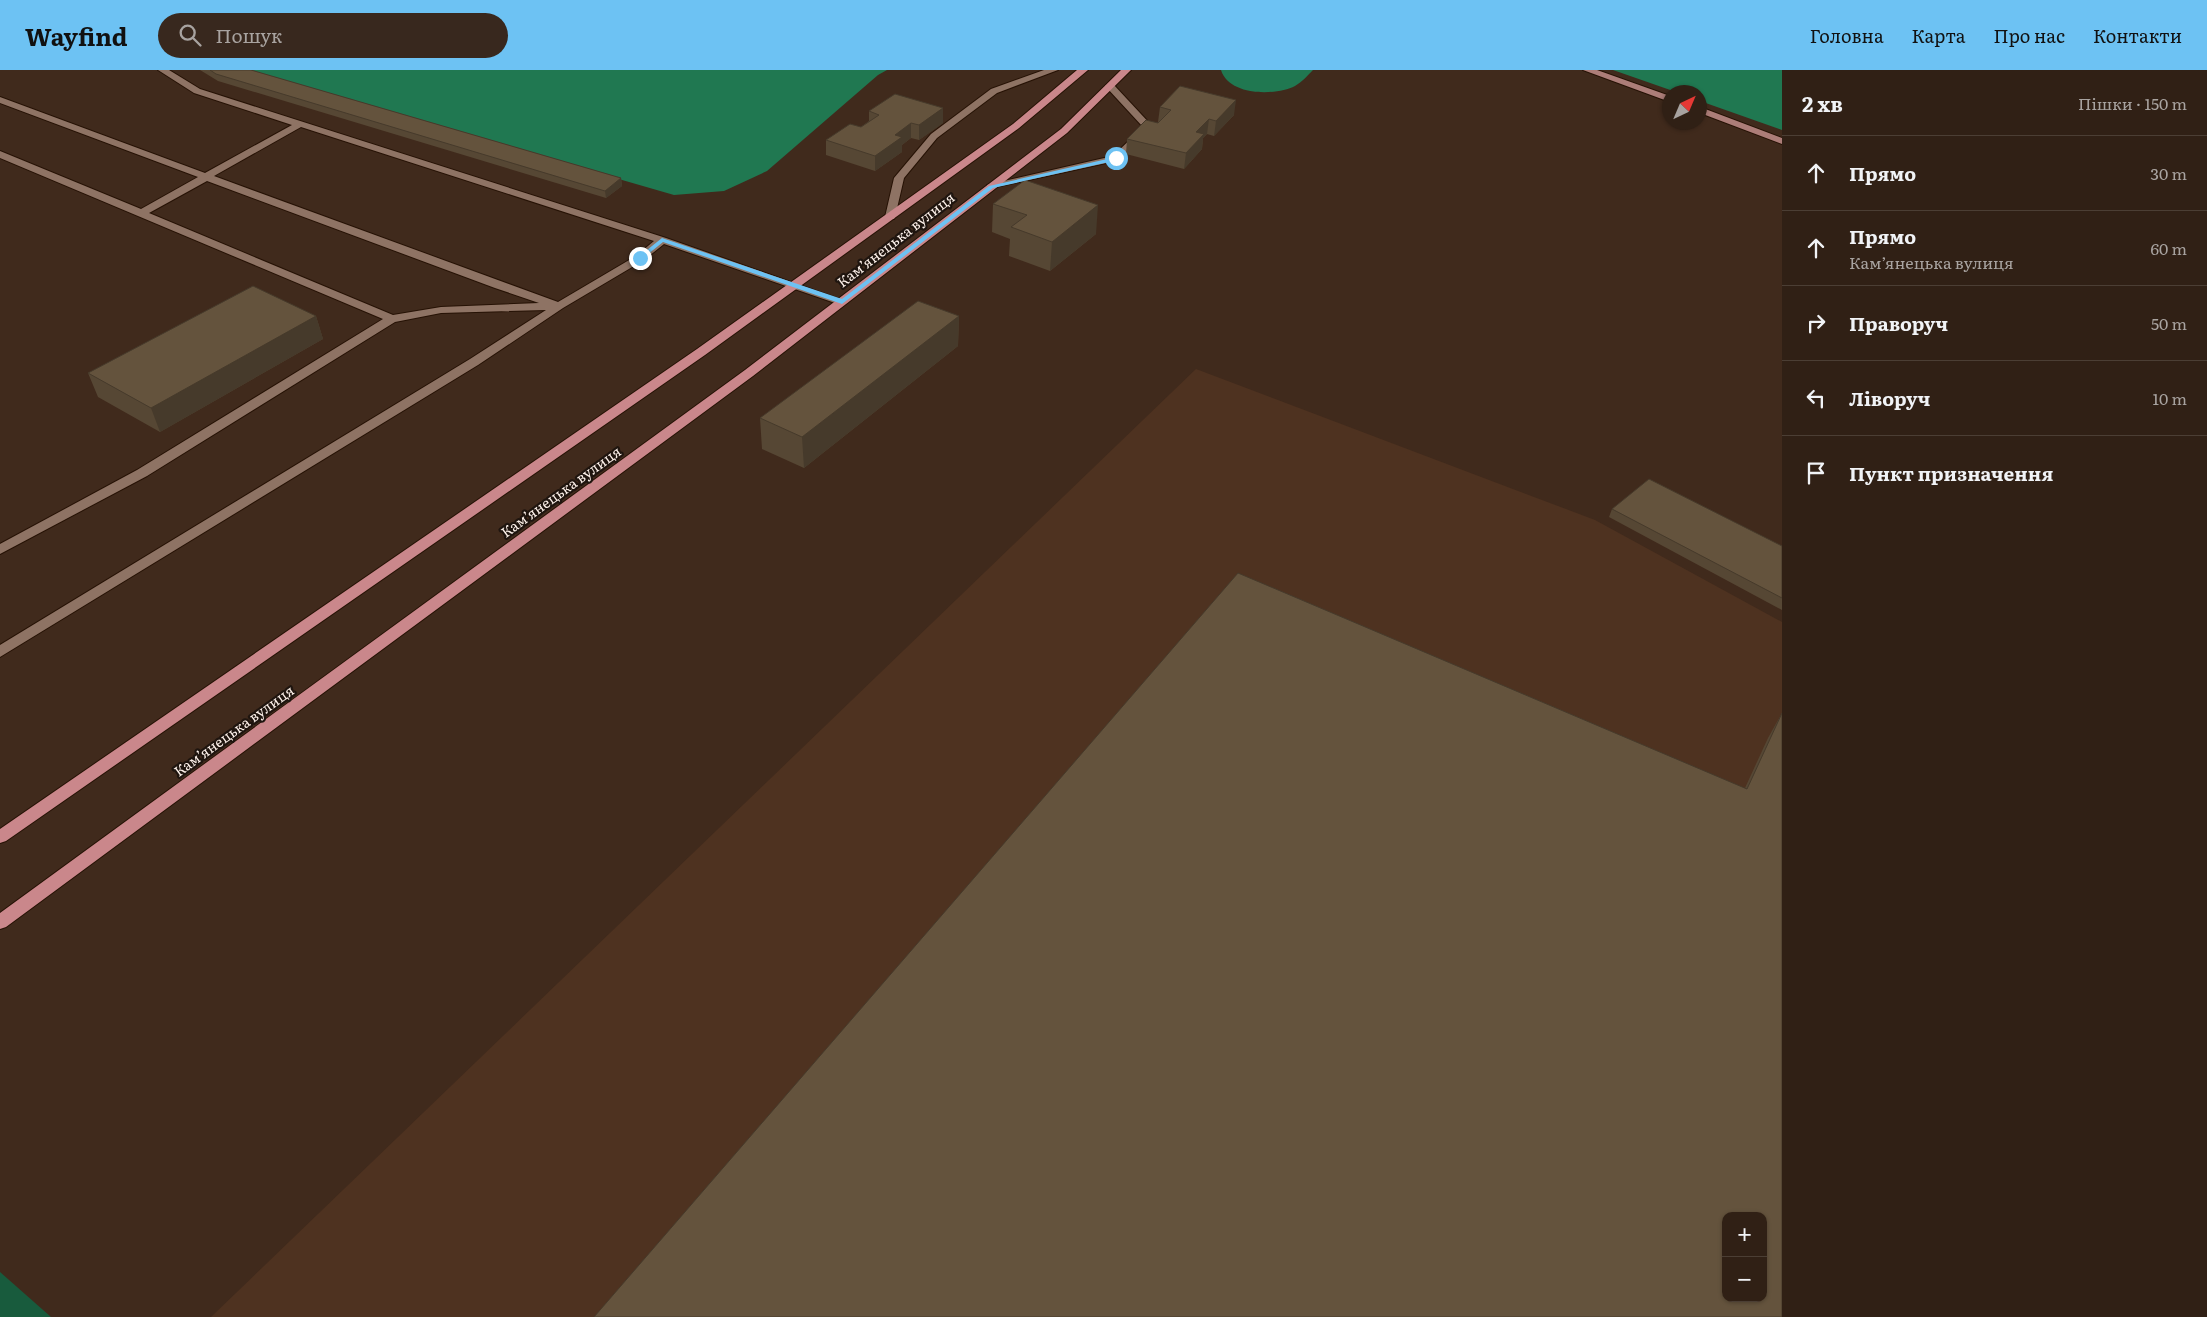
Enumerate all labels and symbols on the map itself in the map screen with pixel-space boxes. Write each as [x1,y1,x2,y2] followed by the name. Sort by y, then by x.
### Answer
[1662,85,1707,130] north arrow
[1105,147,1128,170] route start
[832,187,958,291] street label: Камʼянецька вулиця
[629,247,652,270] route end
[496,441,625,542] street label: Камʼянецька вулиця
[169,680,298,781] street label: Камʼянецька вулиця

